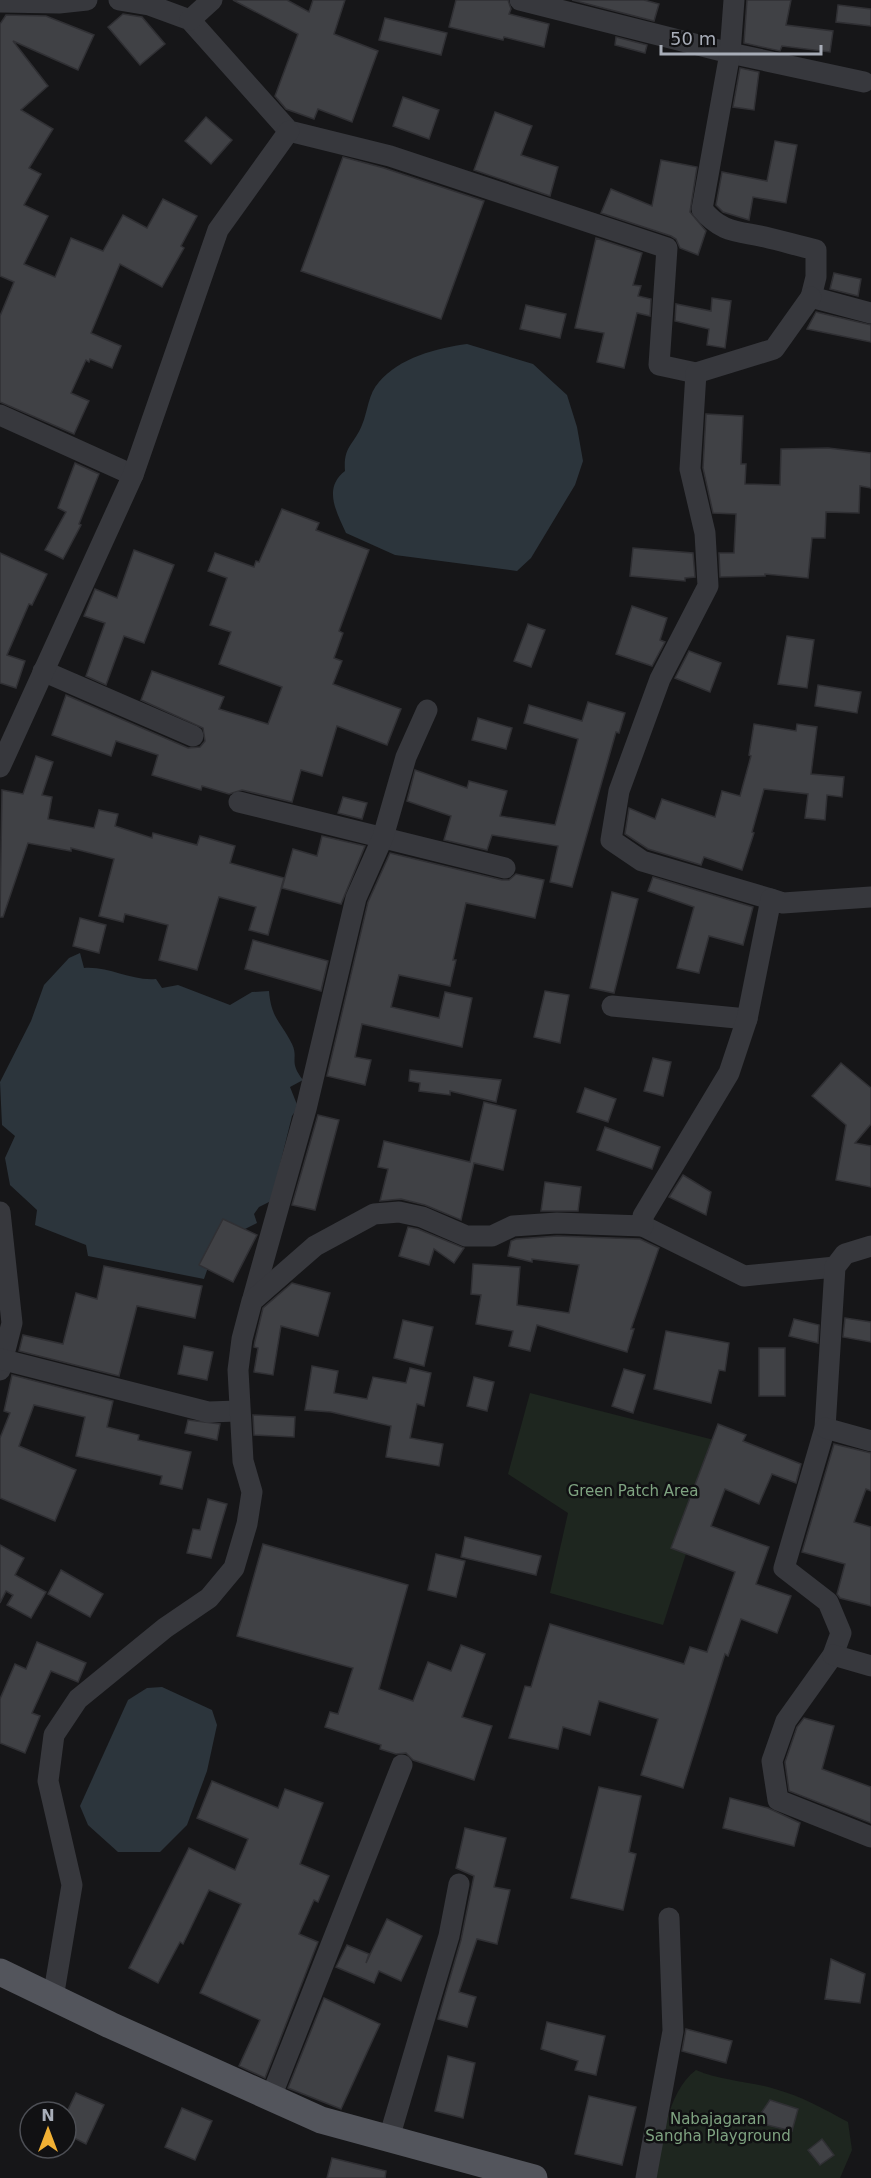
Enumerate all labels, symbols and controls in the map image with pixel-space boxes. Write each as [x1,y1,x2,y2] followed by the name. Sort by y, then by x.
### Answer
[661,18,822,56] scale bar
[670,28,716,49] text: 50 m
[568,1482,698,1500] park label: Green Patch Area
[18,2100,78,2160] north arrow
[41,2106,55,2125] text: N
[645,2110,791,2145] park label: Nabajagaran Sangha Playground

